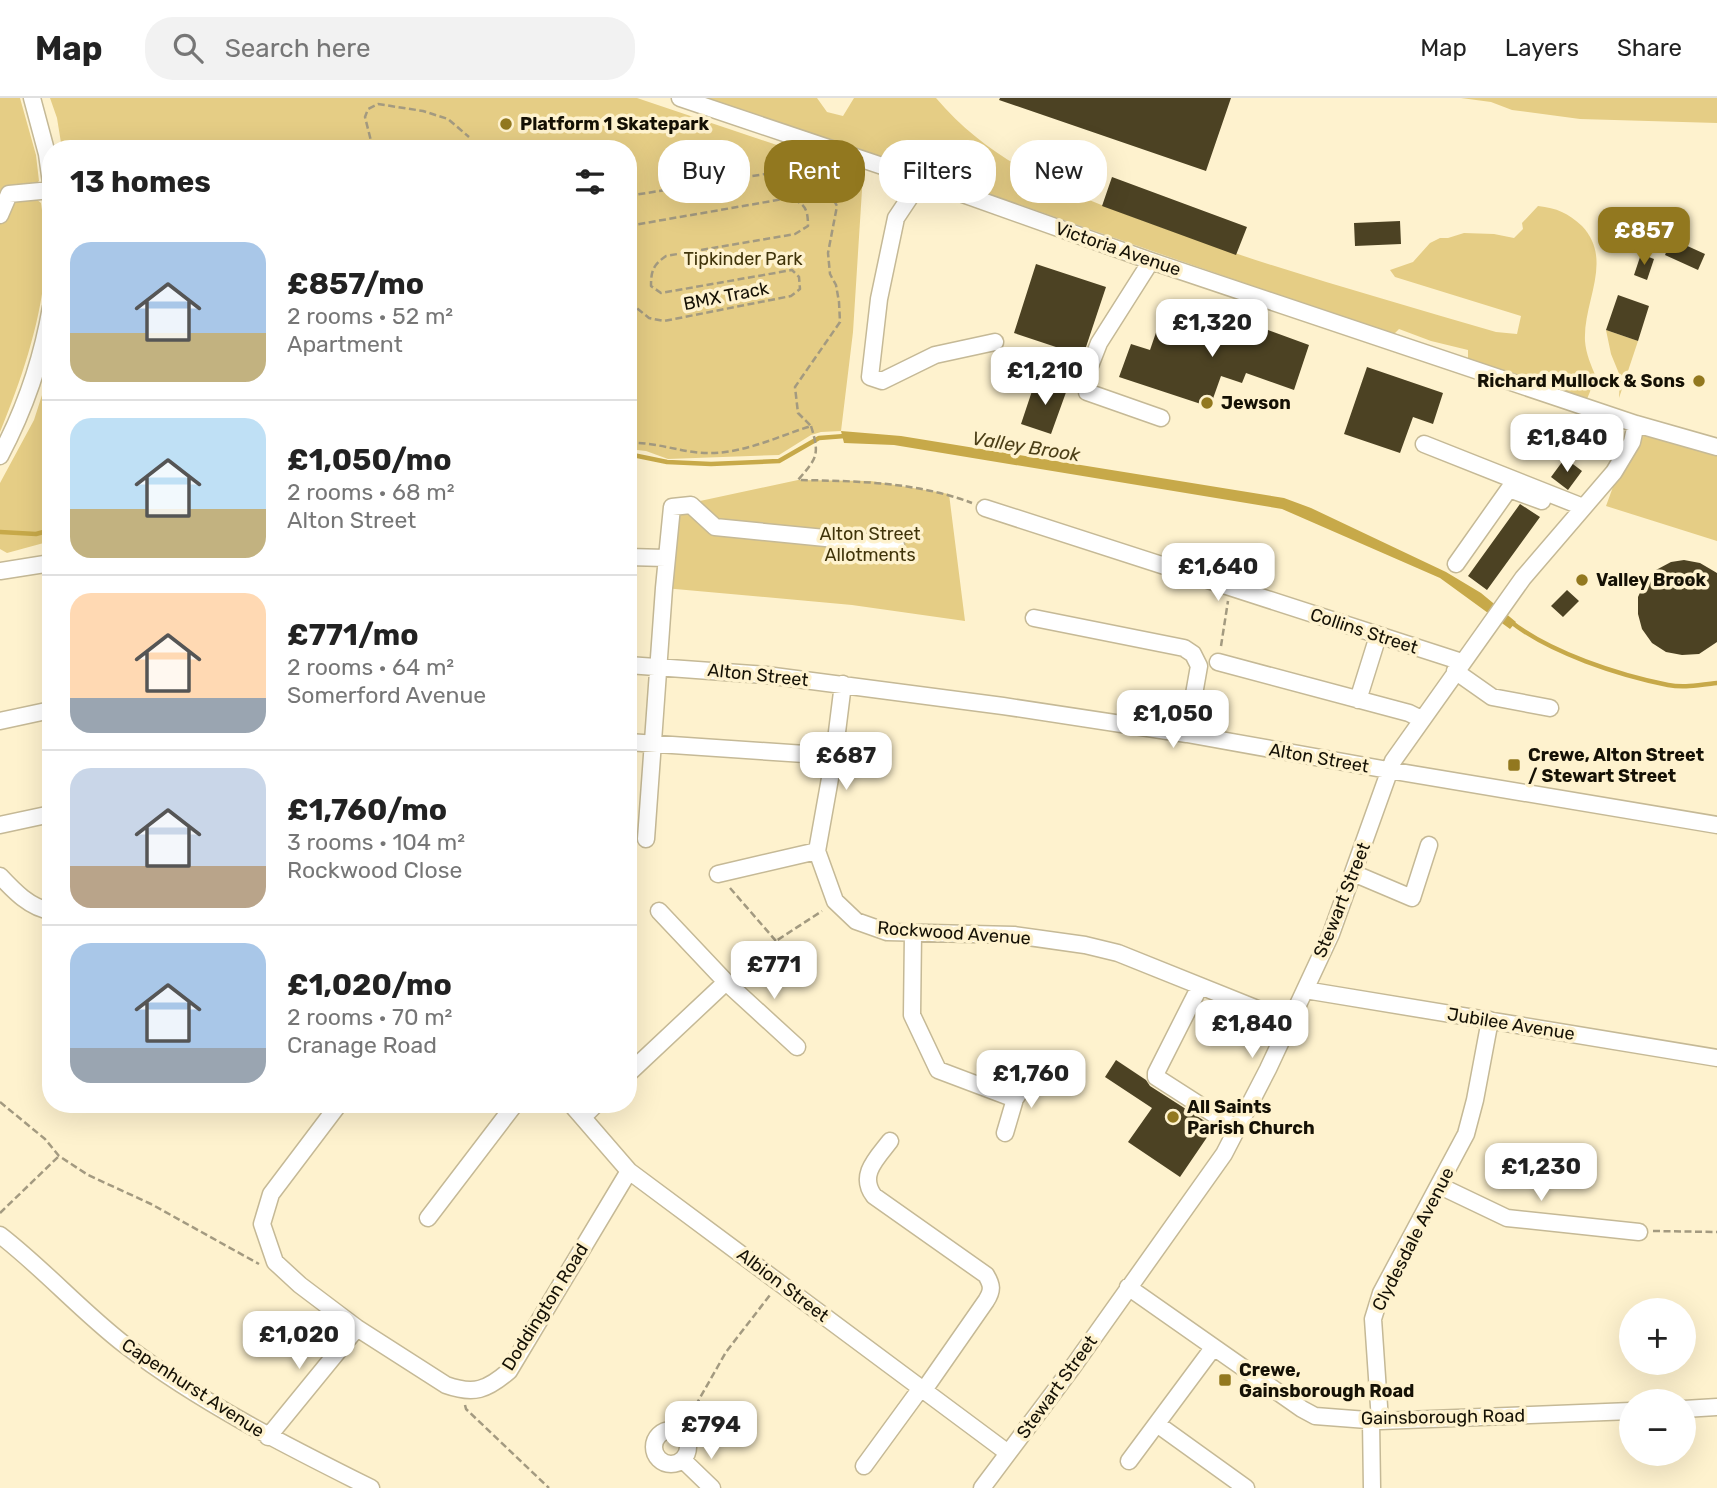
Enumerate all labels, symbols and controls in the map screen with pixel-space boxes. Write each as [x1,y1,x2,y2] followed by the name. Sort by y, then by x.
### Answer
[145,17,635,80] search box
[35,29,103,68] text: Map
[169,29,207,67] icon: search
[225,33,370,64] text: Search here
[1420,34,1467,62] text: Map
[1505,34,1579,62] text: Layers
[1617,34,1682,62] text: Share
[520,113,709,135] place label: Platform 1 Skatepark
[498,116,514,132] marker: Platform 1 Skatepark
[658,140,750,203] chip: Buy
[764,140,865,203] chip: Rent
[879,140,996,203] chip: Filters
[1010,140,1107,203] chip: New
[571,163,609,201] icon: filters
[70,164,211,200] text: 13 homes
[1603,208,1685,267] pin: £857
[1614,216,1674,244] text: £857
[1052,217,1184,281] street label: Victoria Avenue
[683,248,803,270] park label: Tipkinder Park
[287,266,424,302] text: £857/mo
[126,270,210,354] icon: home
[681,277,771,315] street label: BMX Track
[1155,300,1269,359] pin: £1,320
[287,302,453,330] text: 2 rooms · 52 m²
[1172,308,1252,336] text: £1,320
[287,330,403,358] text: Apartment
[988,348,1102,407] pin: £1,210
[1007,356,1083,384] text: £1,210
[1477,370,1685,392] place label: Richard Mullock & Sons
[1691,373,1707,389] marker: Richard Mullock & Sons
[1221,392,1291,414] place label: Jewson
[1199,395,1215,411] marker: Jewson
[1510,414,1624,474] pin: £1,840
[1526,423,1608,451] text: £1,840
[970,427,1082,466] water label: Valley Brook
[287,442,452,478] text: £1,050/mo
[126,446,210,530] icon: home
[287,478,455,506] text: 2 rooms · 68 m²
[287,506,416,534] text: Alton Street
[819,523,921,566] park label: Alton Street Allotments
[1161,544,1275,603] pin: £1,640
[1178,552,1258,580] text: £1,640
[1596,569,1706,591] place label: Valley Brook
[1574,572,1590,588] marker: Valley Brook
[1307,603,1421,659] street label: Collins Street
[287,617,419,653] text: £771/mo
[126,621,210,705] icon: home
[287,653,454,681] text: 2 rooms · 64 m²
[707,659,809,691] street label: Alton Street
[287,681,486,709] text: Somerford Avenue
[1116,690,1230,750] pin: £1,050
[1133,699,1213,727] text: £1,050
[805,732,887,792] pin: £687
[1267,738,1371,778] street label: Alton Street
[816,741,876,769] text: £687
[1528,744,1704,787] place label: Crewe, Alton Street / Stewart Street
[1506,757,1522,773] marker: Crewe, Alton Street / Stewart Street
[287,792,447,828] text: £1,760/mo
[126,796,210,880] icon: home
[287,828,465,856] text: 3 rooms · 104 m²
[1309,839,1375,961] street label: Stewart Street
[287,856,462,884] text: Rockwood Close
[877,917,1031,949] street label: Rockwood Avenue
[733,942,815,1001] pin: £771
[747,950,801,978] text: £771
[287,967,452,1003] text: £1,020/mo
[126,971,210,1055] icon: home
[1195,1000,1309,1060] pin: £1,840
[287,1003,452,1031] text: 2 rooms · 70 m²
[1446,1003,1576,1045] street label: Jubilee Avenue
[1211,1009,1293,1037] text: £1,840
[287,1031,437,1059] text: Cranage Road
[974,1051,1088,1110] pin: £1,760
[993,1059,1069,1087] text: £1,760
[1187,1096,1315,1139] place label: All Saints Parish Church
[1165,1109,1181,1125] marker: All Saints Parish Church
[1484,1144,1598,1203] pin: £1,230
[1501,1152,1581,1180] text: £1,230
[1367,1164,1459,1314] street label: Clydesdale Avenue
[497,1239,593,1375] street label: Doddington Road
[733,1243,833,1327] street label: Albion Street
[1619,1298,1696,1466] map controls
[1619,1298,1696,1375] button: +
[242,1312,356,1371] pin: £1,020
[259,1320,339,1348] text: £1,020
[1012,1331,1102,1443] street label: Stewart Street
[118,1334,268,1442] street label: Capenhurst Avenue
[1239,1359,1414,1402] place label: Crewe, Gainsborough Road
[1217,1372,1233,1388] marker: Crewe, Gainsborough Road
[1619,1389,1696,1466] button: −
[670,1402,752,1461] pin: £794
[1361,1405,1525,1429] street label: Gainsborough Road
[681,1410,741,1438] text: £794

